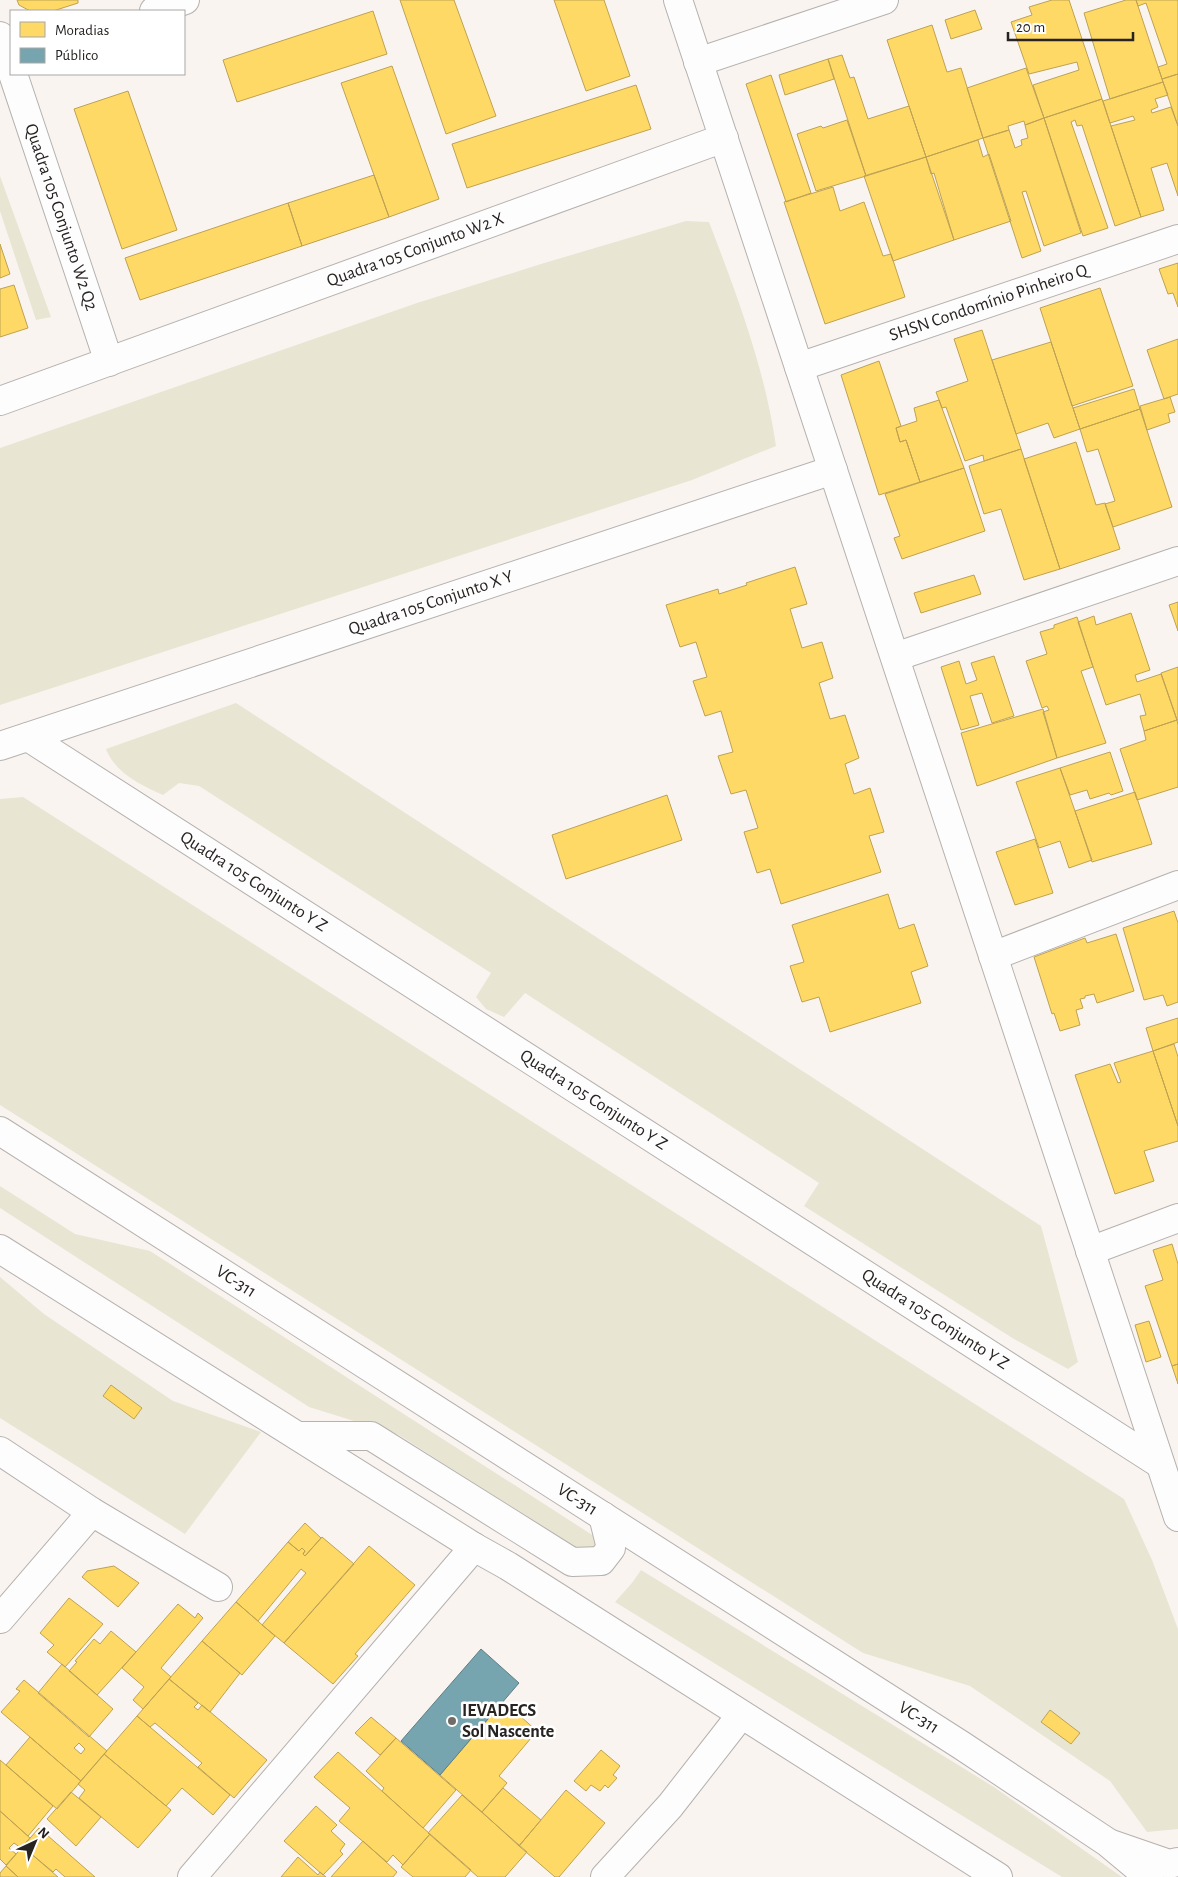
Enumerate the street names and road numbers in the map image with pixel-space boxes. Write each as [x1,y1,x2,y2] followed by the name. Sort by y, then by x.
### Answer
[21,121,100,313] street label: Quadra 105 Conjunto W2 Q2
[325,210,507,290] street label: Quadra 105 Conjunto W2 X
[887,260,1092,345] street label: SHSN Condomínio Pinheiro Q
[346,567,516,639] street label: Quadra 105 Conjunto X Y
[177,828,330,936] street label: Quadra 105 Conjunto Y Z
[517,1046,670,1154] street label: Quadra 105 Conjunto Y Z
[213,1262,259,1301] street label: VC-311
[858,1266,1012,1373] street label: Quadra 105 Conjunto Y Z
[554,1480,601,1519] street label: VC-311
[895,1698,942,1737] street label: VC-311

